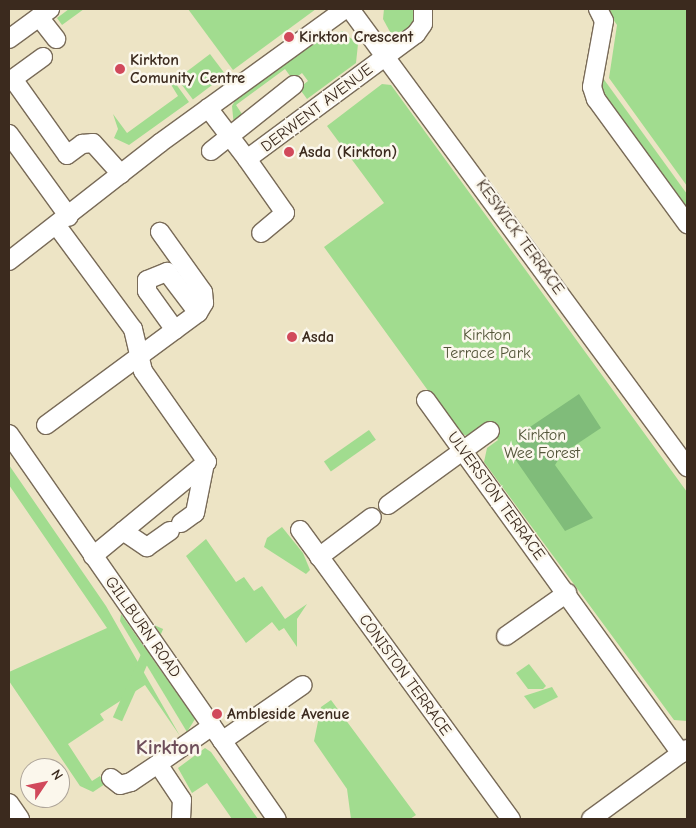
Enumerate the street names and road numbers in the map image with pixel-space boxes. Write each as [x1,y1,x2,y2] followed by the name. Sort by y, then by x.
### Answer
[257,60,377,156] street label: DERWENT AVENUE
[472,176,568,298] street label: KESWICK TERRACE
[443,428,549,564] street label: ULVERSTON TERRACE
[101,573,185,681] street label: GILLBURN ROAD
[355,611,455,739] street label: CONISTON TERRACE

